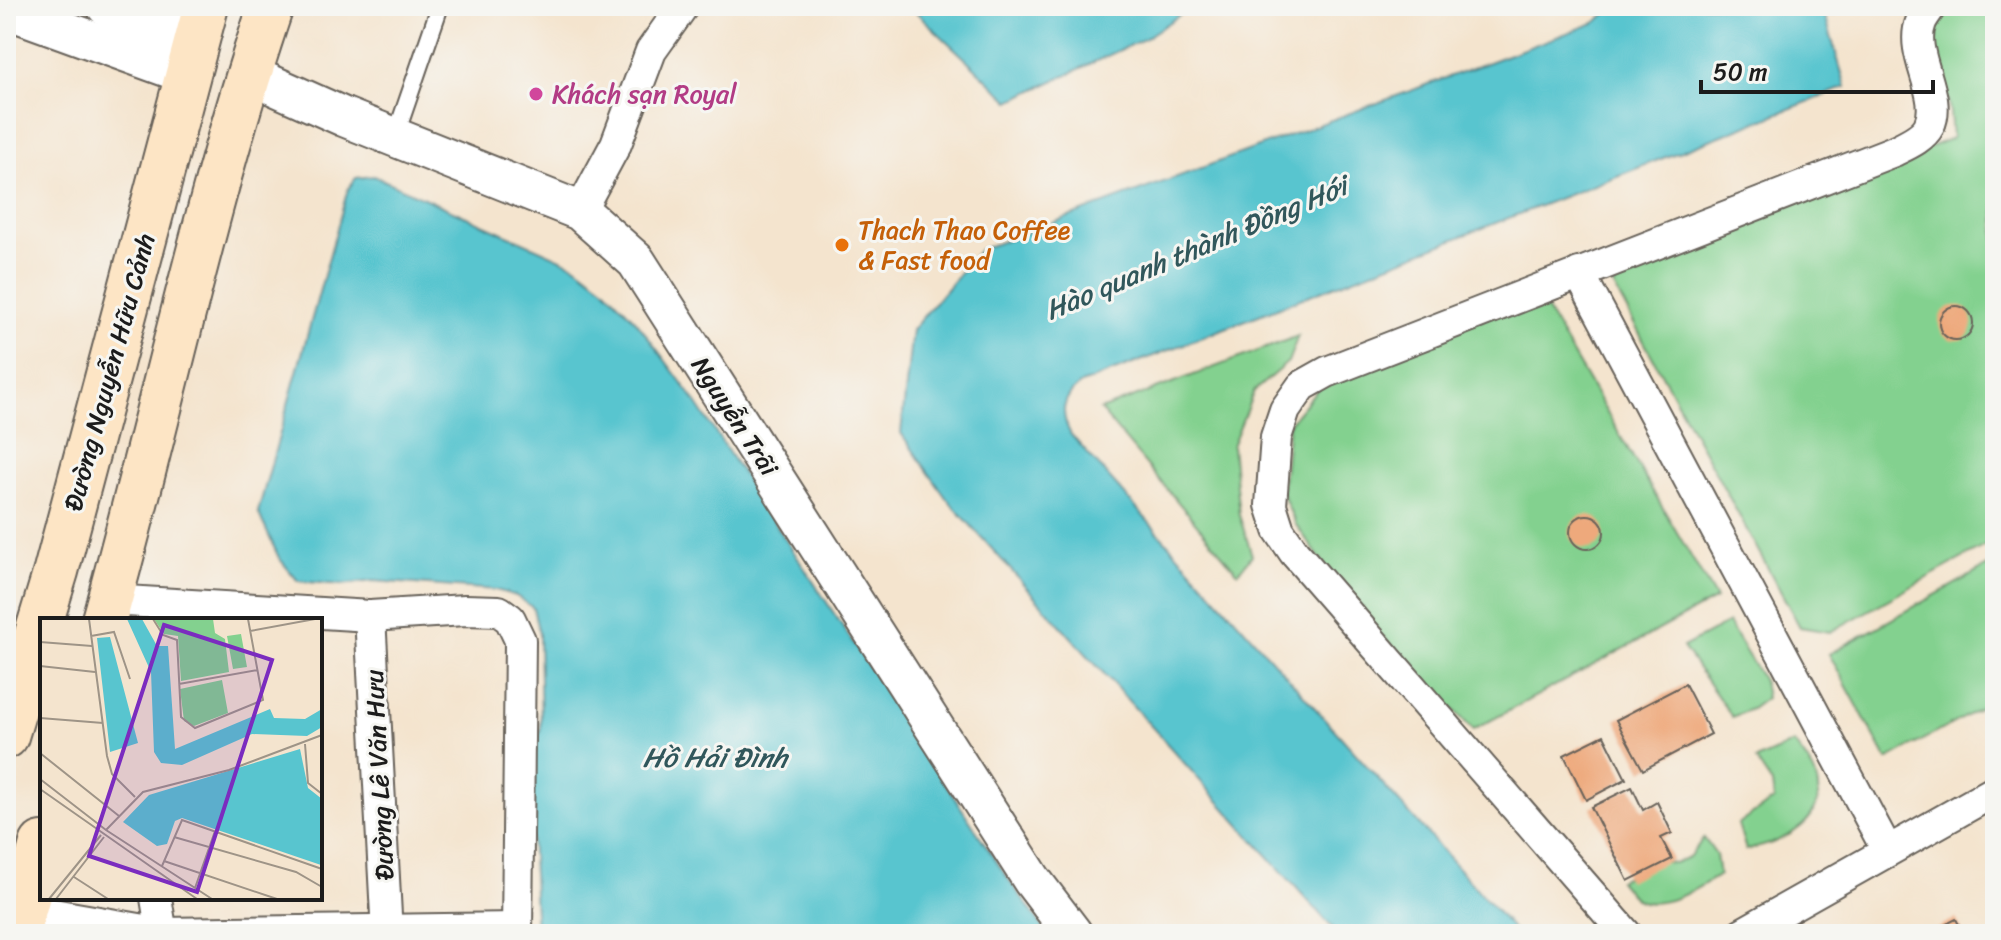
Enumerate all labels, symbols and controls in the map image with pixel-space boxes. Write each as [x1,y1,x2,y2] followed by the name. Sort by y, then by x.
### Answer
[1701,44,1933,94] scale bar
[1713,51,1768,93] text: 50 m
[552,71,737,117] place label: Khách sạn Royal
[527,85,545,103] marker: Khách sạn Royal
[1037,160,1360,334] water label: Hào quanh thành Đồng Hới
[858,207,1071,283] place label: Thach Thao Coffee & Fast food
[50,228,168,516] street label: Đường Nguyễn Hữu Cảnh
[833,236,851,254] marker: Thach Thao Coffee & Fast food
[679,347,792,486] street label: Nguyễn Trãi
[40,618,322,900] inset map
[351,668,407,882] street label: Đường Lê Văn Hưu
[643,733,790,782] water label: Hồ Hải Đình

